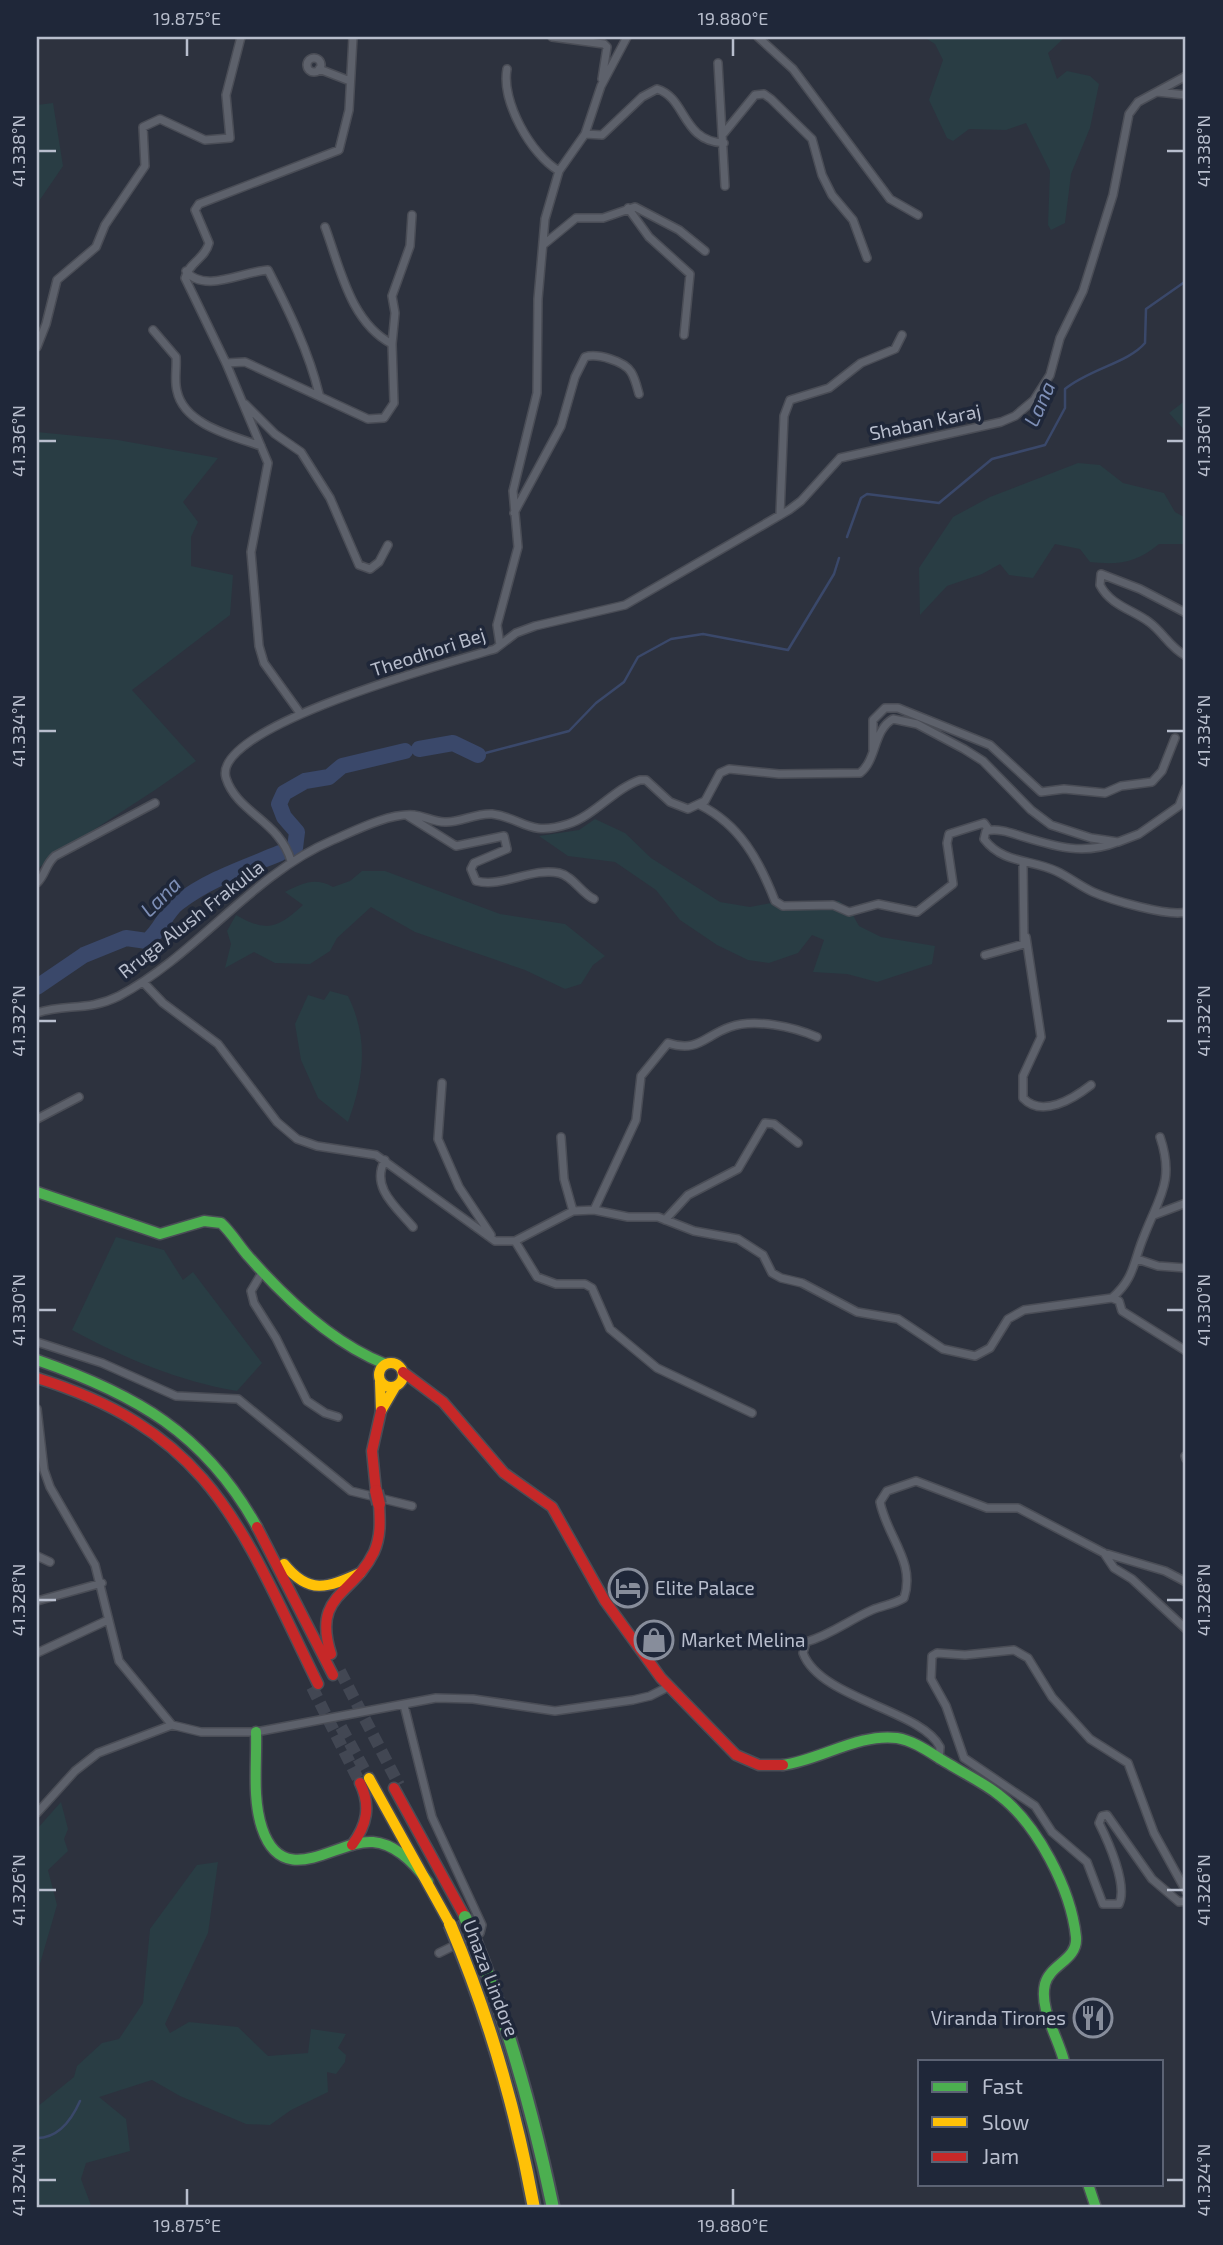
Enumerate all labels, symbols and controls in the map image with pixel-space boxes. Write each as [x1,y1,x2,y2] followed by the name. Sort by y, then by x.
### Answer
[153,7,221,29] text: 19.875°E
[698,7,768,29] text: 19.880°E
[7,115,29,187] text: 41.338°N
[1192,115,1214,187] text: 41.338°N
[1018,377,1060,430] water label: Lana
[867,399,983,445] street label: Shaban Karaj
[7,405,29,477] text: 41.336°N
[1192,405,1214,477] text: 41.336°N
[368,622,488,681] street label: Theodhori Bej
[7,695,29,767] text: 41.334°N
[1192,695,1214,767] text: 41.334°N
[113,855,268,983] street label: Rruga Alush Frakulla
[135,871,185,921] water label: Lana
[7,985,29,1057] text: 41.332°N
[1192,985,1214,1057] text: 41.332°N
[7,1274,29,1346] text: 41.330°N
[1192,1274,1214,1346] text: 41.330°N
[7,1564,29,1636] text: 41.328°N
[1192,1564,1214,1636] text: 41.328°N
[607,1567,649,1609] hotel icon: Elite Palace
[655,1576,755,1599] place label: Elite Palace
[633,1619,675,1661] shop icon: Market Melina
[681,1628,805,1651] place label: Market Melina
[7,1854,29,1926] text: 41.326°N
[1192,1854,1214,1926] text: 41.326°N
[459,1916,524,2039] street label: Unaza Lindore
[1072,1997,1114,2039] restaurant icon: Viranda Tirones
[931,2006,1066,2029] place label: Viranda Tirones
[918,2060,1164,2186] legend
[982,2073,1023,2098] text: Fast
[982,2109,1029,2134] text: Slow
[982,2143,1019,2168] text: Jam
[7,2144,29,2216] text: 41.324°N
[1192,2144,1214,2216] text: 41.324°N
[153,2214,221,2236] text: 19.875°E
[698,2214,768,2236] text: 19.880°E

